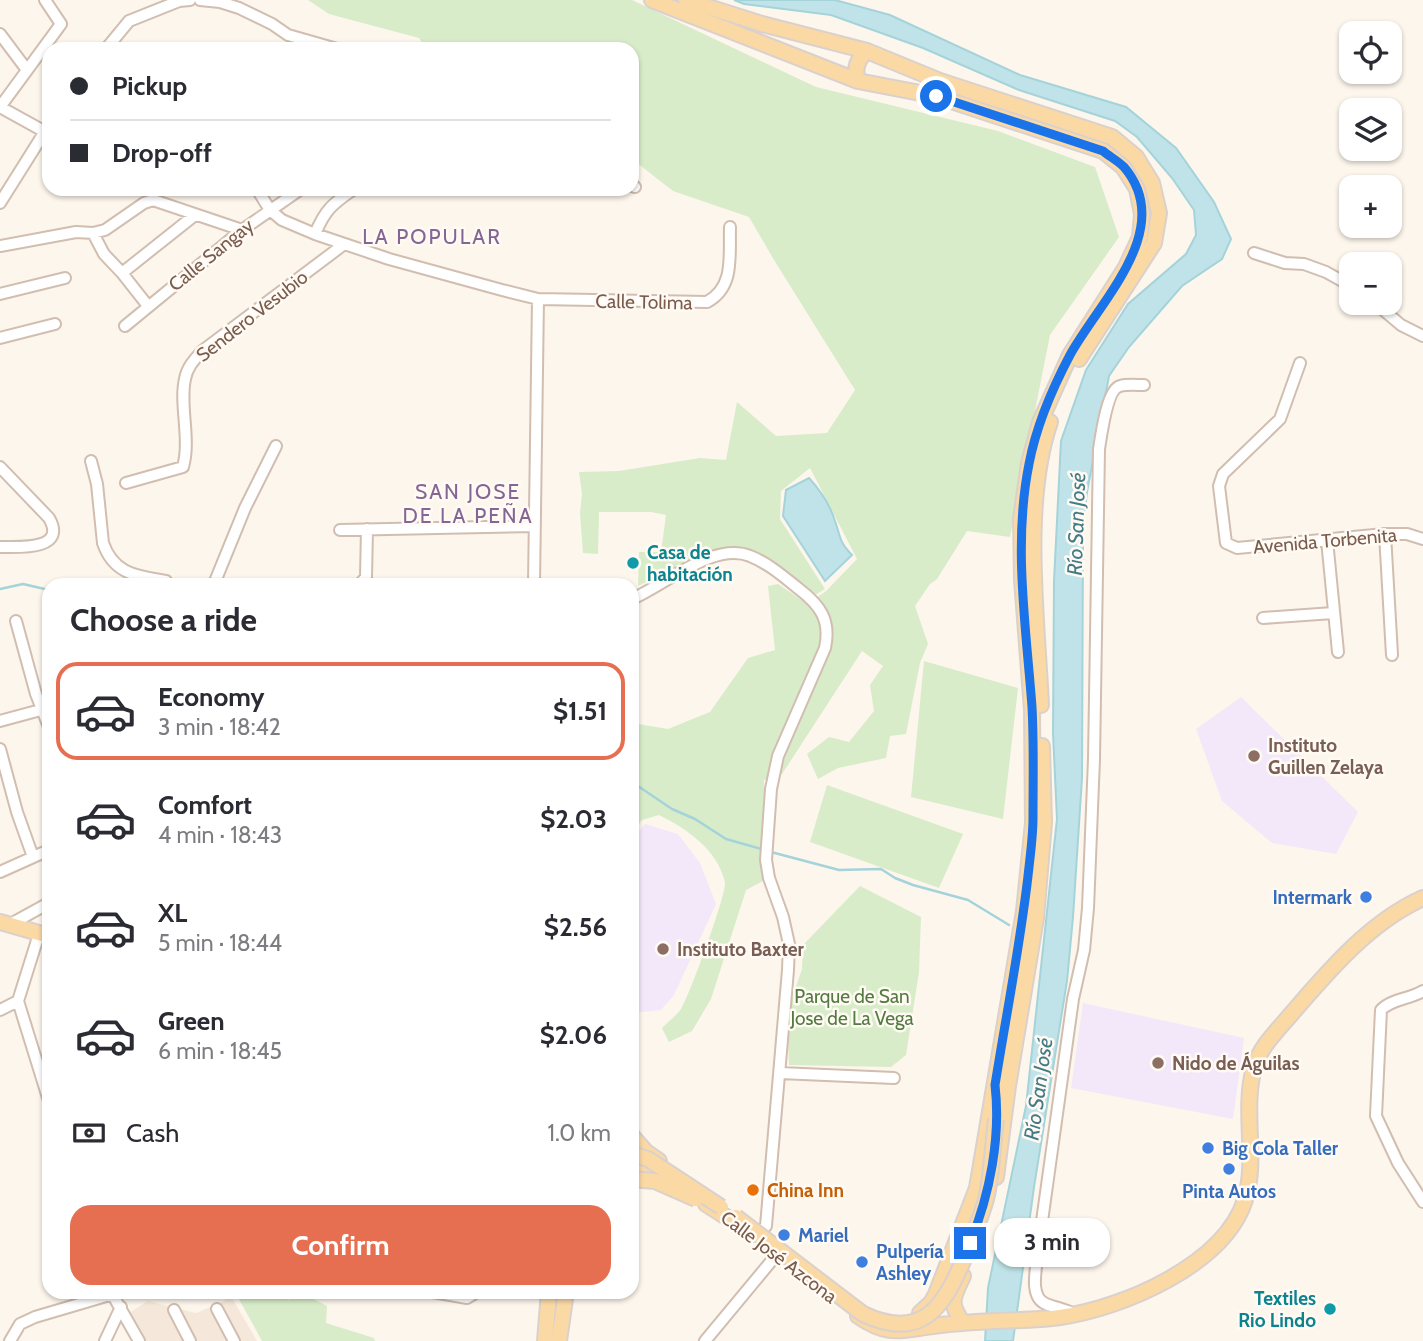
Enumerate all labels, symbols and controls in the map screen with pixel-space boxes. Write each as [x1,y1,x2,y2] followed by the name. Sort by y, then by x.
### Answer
[1339,21,1402,315] map controls
[1339,21,1402,84] button: locate
[112,70,187,102] text: Pickup
[920,80,952,112] route start
[1339,98,1402,161] button: layers
[112,137,212,169] text: Drop-off
[1339,175,1402,238] button: +
[164,214,258,296] street label: Calle Sangay
[362,224,502,249] district label: LA POPULAR
[1339,252,1402,315] button: −
[192,265,312,367] street label: Sendero Vesubio
[595,290,693,314] street label: Calle Tolima
[1062,472,1090,576] water label: Río San José
[402,479,534,528] district label: SAN JOSE DE LA PEÑA
[1252,523,1398,559] street label: Avenida Torbenita
[647,541,733,586] place label: Casa de habitación
[625,555,641,571] marker: Casa de habitación
[70,600,257,639] text: Choose a ride
[74,680,137,743] icon: car
[158,681,264,713] text: Economy
[553,695,607,727] text: $1.51
[158,713,281,741] text: 3 min · 18:42
[1268,734,1384,779] place label: Instituto Guillen Zelaya
[1246,748,1262,764] marker: Instituto Guillen Zelaya
[74,788,137,851] icon: car
[158,789,252,821] text: Comfort
[540,803,607,835] text: $2.03
[158,821,282,849] text: 4 min · 18:43
[1272,886,1353,909] place label: Intermark
[1358,889,1374,905] marker: Intermark
[74,896,137,959] icon: car
[158,897,187,929] text: XL
[544,911,607,943] text: $2.56
[158,929,282,957] text: 5 min · 18:44
[677,938,804,961] place label: Instituto Baxter
[655,941,671,957] marker: Instituto Baxter
[789,985,914,1030] park label: Parque de San Jose de La Vega
[74,1004,137,1067] icon: car
[158,1005,225,1037] text: Green
[540,1019,607,1051] text: $2.06
[1018,1036,1058,1142] water label: Río San José
[158,1037,282,1065] text: 6 min · 18:45
[1172,1051,1299,1075] place label: Nido de Águilas
[1150,1055,1166,1071] marker: Nido de Águilas
[70,1114,108,1152] icon: cash
[126,1117,179,1149] text: Cash
[547,1119,611,1147] text: 1.0 km
[1222,1137,1339,1160] place label: Big Cola Taller
[1200,1140,1216,1156] marker: Big Cola Taller
[1221,1161,1237,1177] marker: Pinta Autos
[767,1179,844,1202] place label: China Inn
[1182,1180,1276,1203] place label: Pinta Autos
[745,1182,761,1198] marker: China Inn
[70,1205,611,1285] button: Confirm
[716,1206,842,1308] street label: Calle José Azcona
[995,1218,1110,1268] callout: 3 min
[798,1224,849,1247] place label: Mariel
[776,1227,792,1243] marker: Mariel
[954,1227,986,1259] route end
[1024,1228,1080,1256] text: 3 min
[876,1240,944,1285] place label: Pulpería Ashley
[854,1254,870,1270] marker: Pulpería Ashley
[1238,1287,1316,1332] place label: Textiles Rio Lindo
[1322,1301,1338,1317] marker: Textiles Rio Lindo

